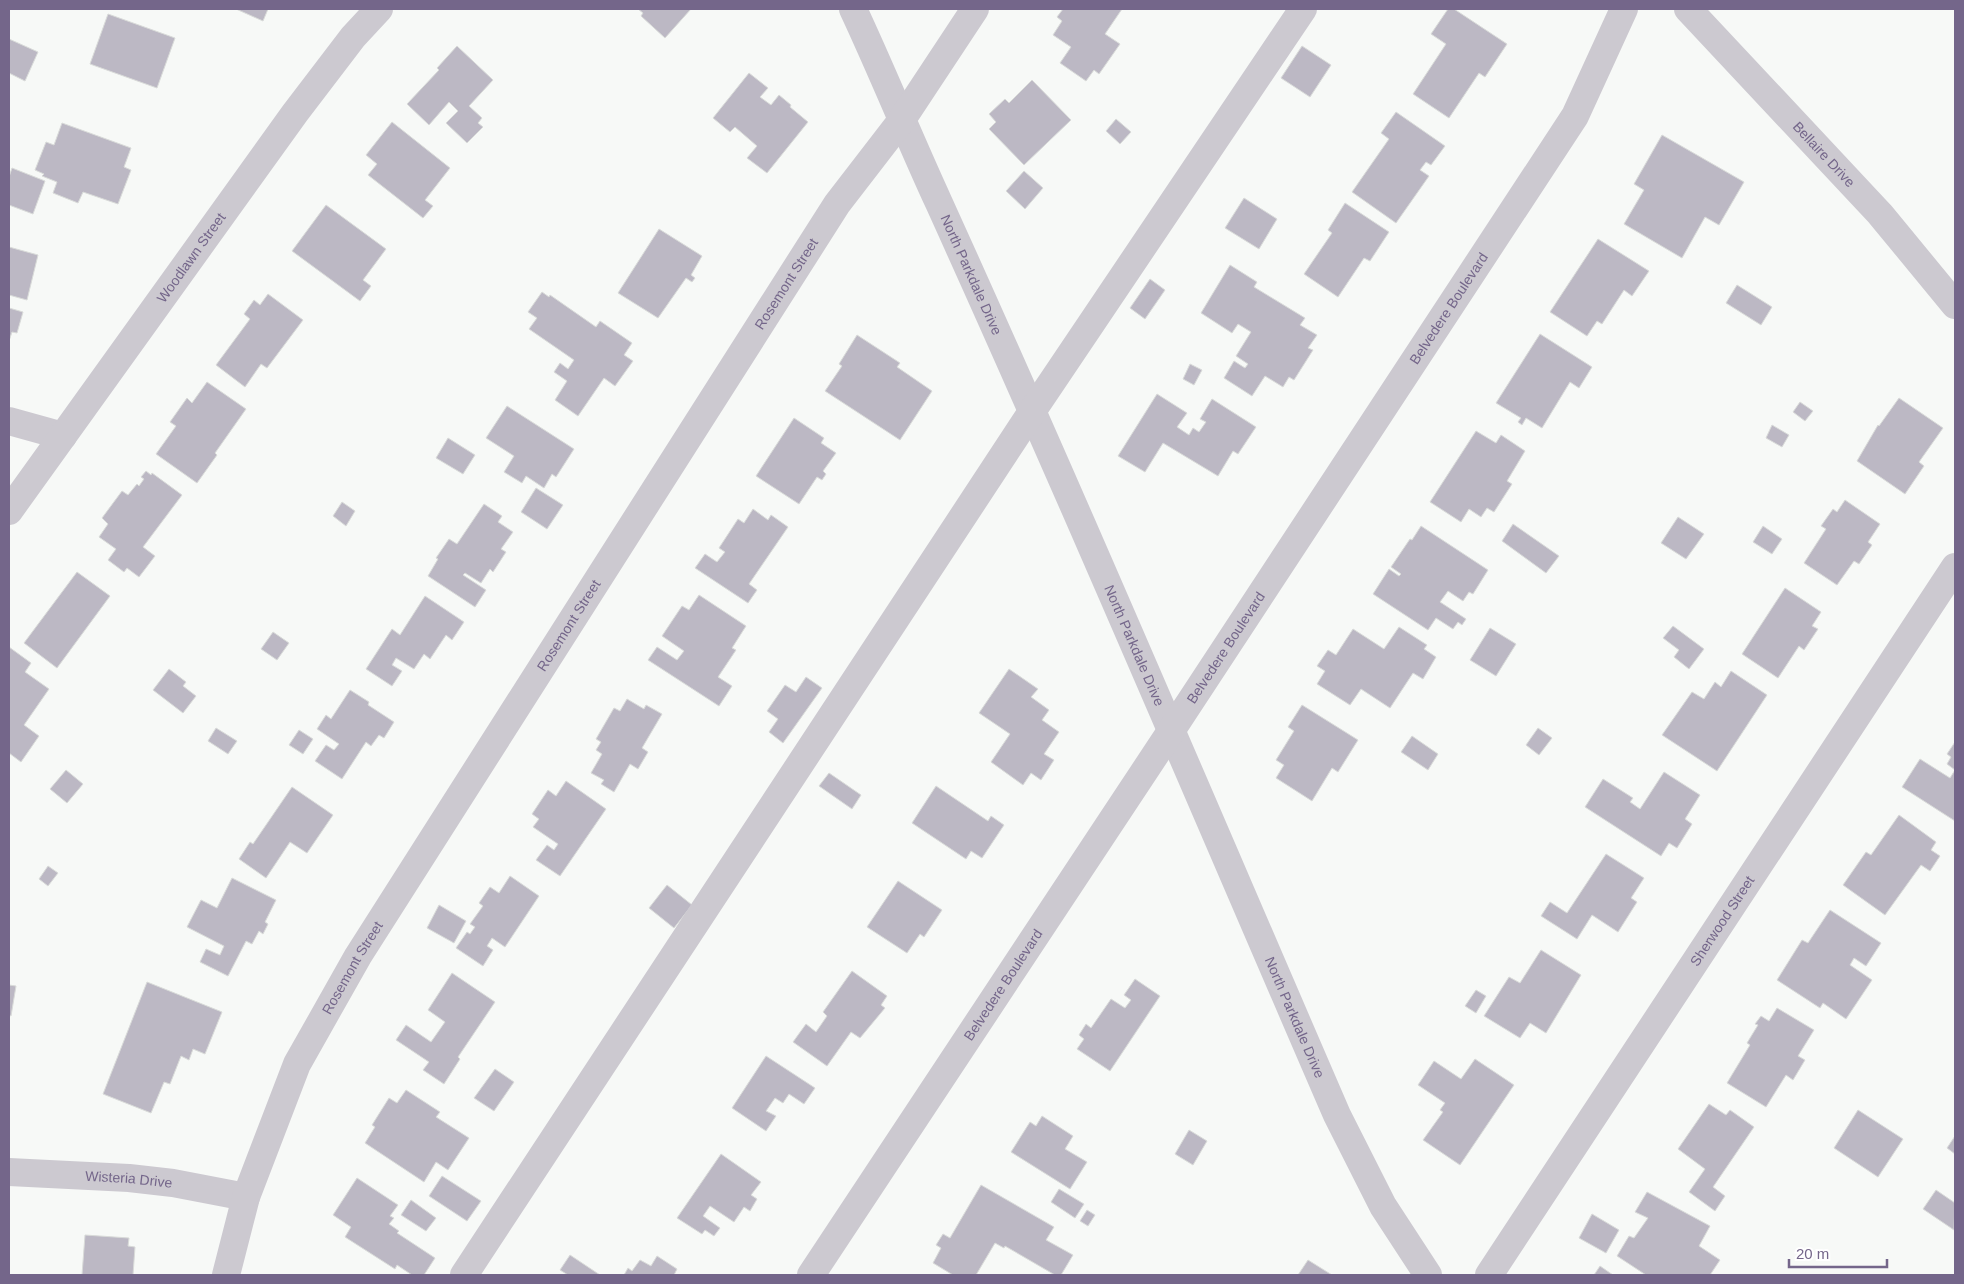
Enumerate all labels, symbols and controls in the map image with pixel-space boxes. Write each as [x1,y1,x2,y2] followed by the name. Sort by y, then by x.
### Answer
[1790,118,1859,190] street label: Bellaire Drive
[154,210,229,306] street label: Woodlawn Street
[937,212,1005,338] street label: North Parkdale Drive
[751,235,821,332] street label: Rosemont Street
[1406,250,1491,367] street label: Belvedere Boulevard
[534,577,604,674] street label: Rosemont Street
[1101,583,1168,709] street label: North Parkdale Drive
[1183,589,1268,706] street label: Belvedere Boulevard
[1687,873,1758,969] street label: Sherwood Street
[319,918,386,1017] street label: Rosemont Street
[960,926,1046,1043] street label: Belvedere Boulevard
[1262,954,1328,1080] street label: North Parkdale Drive
[85,1168,173,1191] street label: Wisteria Drive
[1789,1236,1886,1268] scale bar
[1796,1245,1829,1262] text: 20 m

